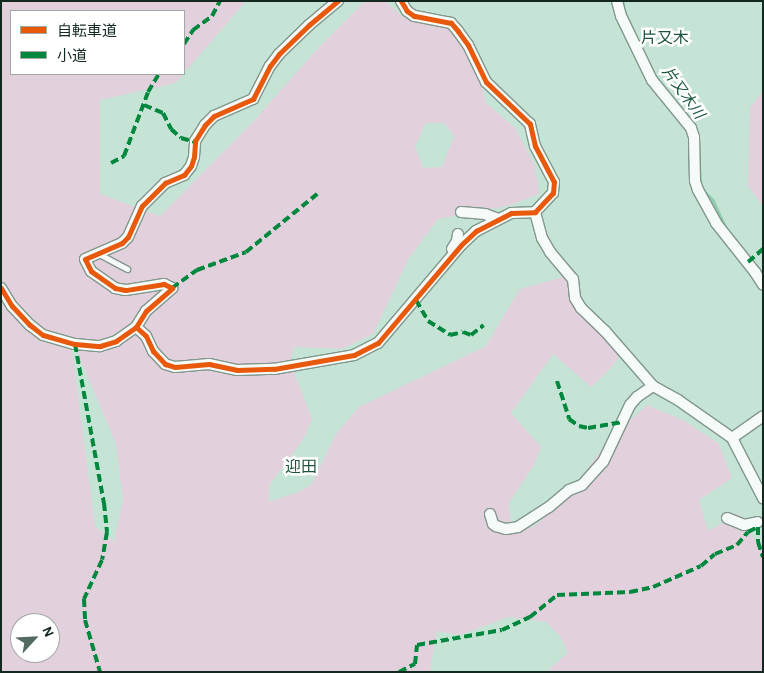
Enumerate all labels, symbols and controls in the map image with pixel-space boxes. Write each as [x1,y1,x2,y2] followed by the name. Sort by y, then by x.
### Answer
[10,10,185,75] legend
[57,24,117,39] text: 自転車道
[641,28,689,48] district label: 片又木
[57,49,87,64] text: 小道
[658,63,708,123] water label: 片又木川
[285,457,317,477] district label: 迎田
[10,613,60,663] north arrow
[39,625,56,639] text: N

